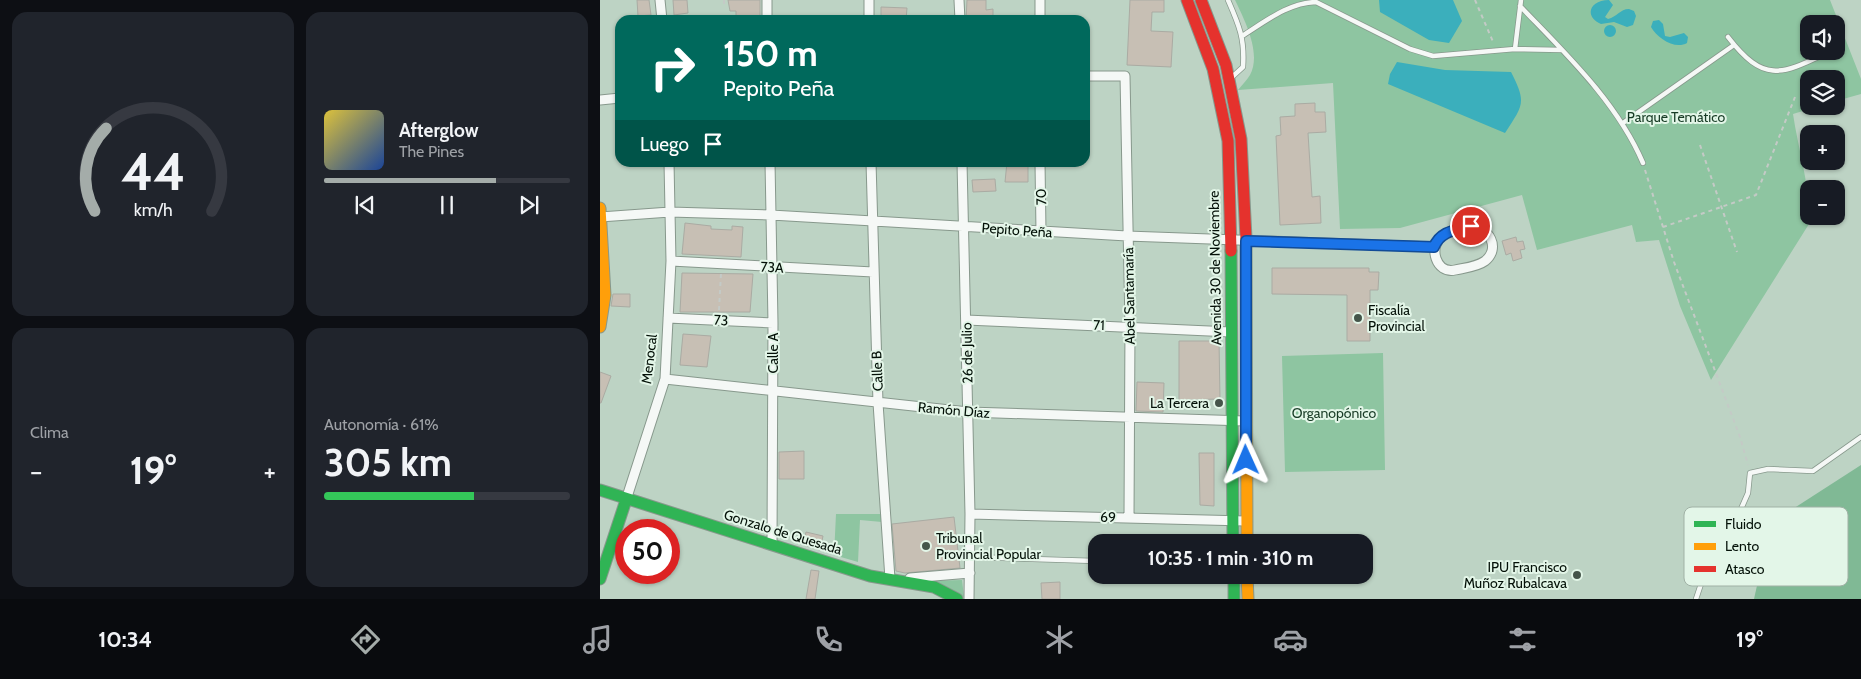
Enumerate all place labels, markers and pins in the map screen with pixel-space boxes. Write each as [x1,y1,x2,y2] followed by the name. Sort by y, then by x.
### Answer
[1450,205,1492,247] pin
[1368,301,1425,335] place label: Fiscalía Provincial
[1352,312,1364,324] marker: Fiscalía Provincial
[1150,394,1209,412] place label: La Tercera
[1213,397,1225,409] marker: La Tercera
[936,529,1042,563] place label: Tribunal Provincial Popular
[920,540,932,552] marker: Tribunal Provincial Popular
[1464,558,1567,592] place label: IPU Francisco Muñoz Rubalcava
[1571,569,1583,581] marker: IPU Francisco Muñoz Rubalcava

